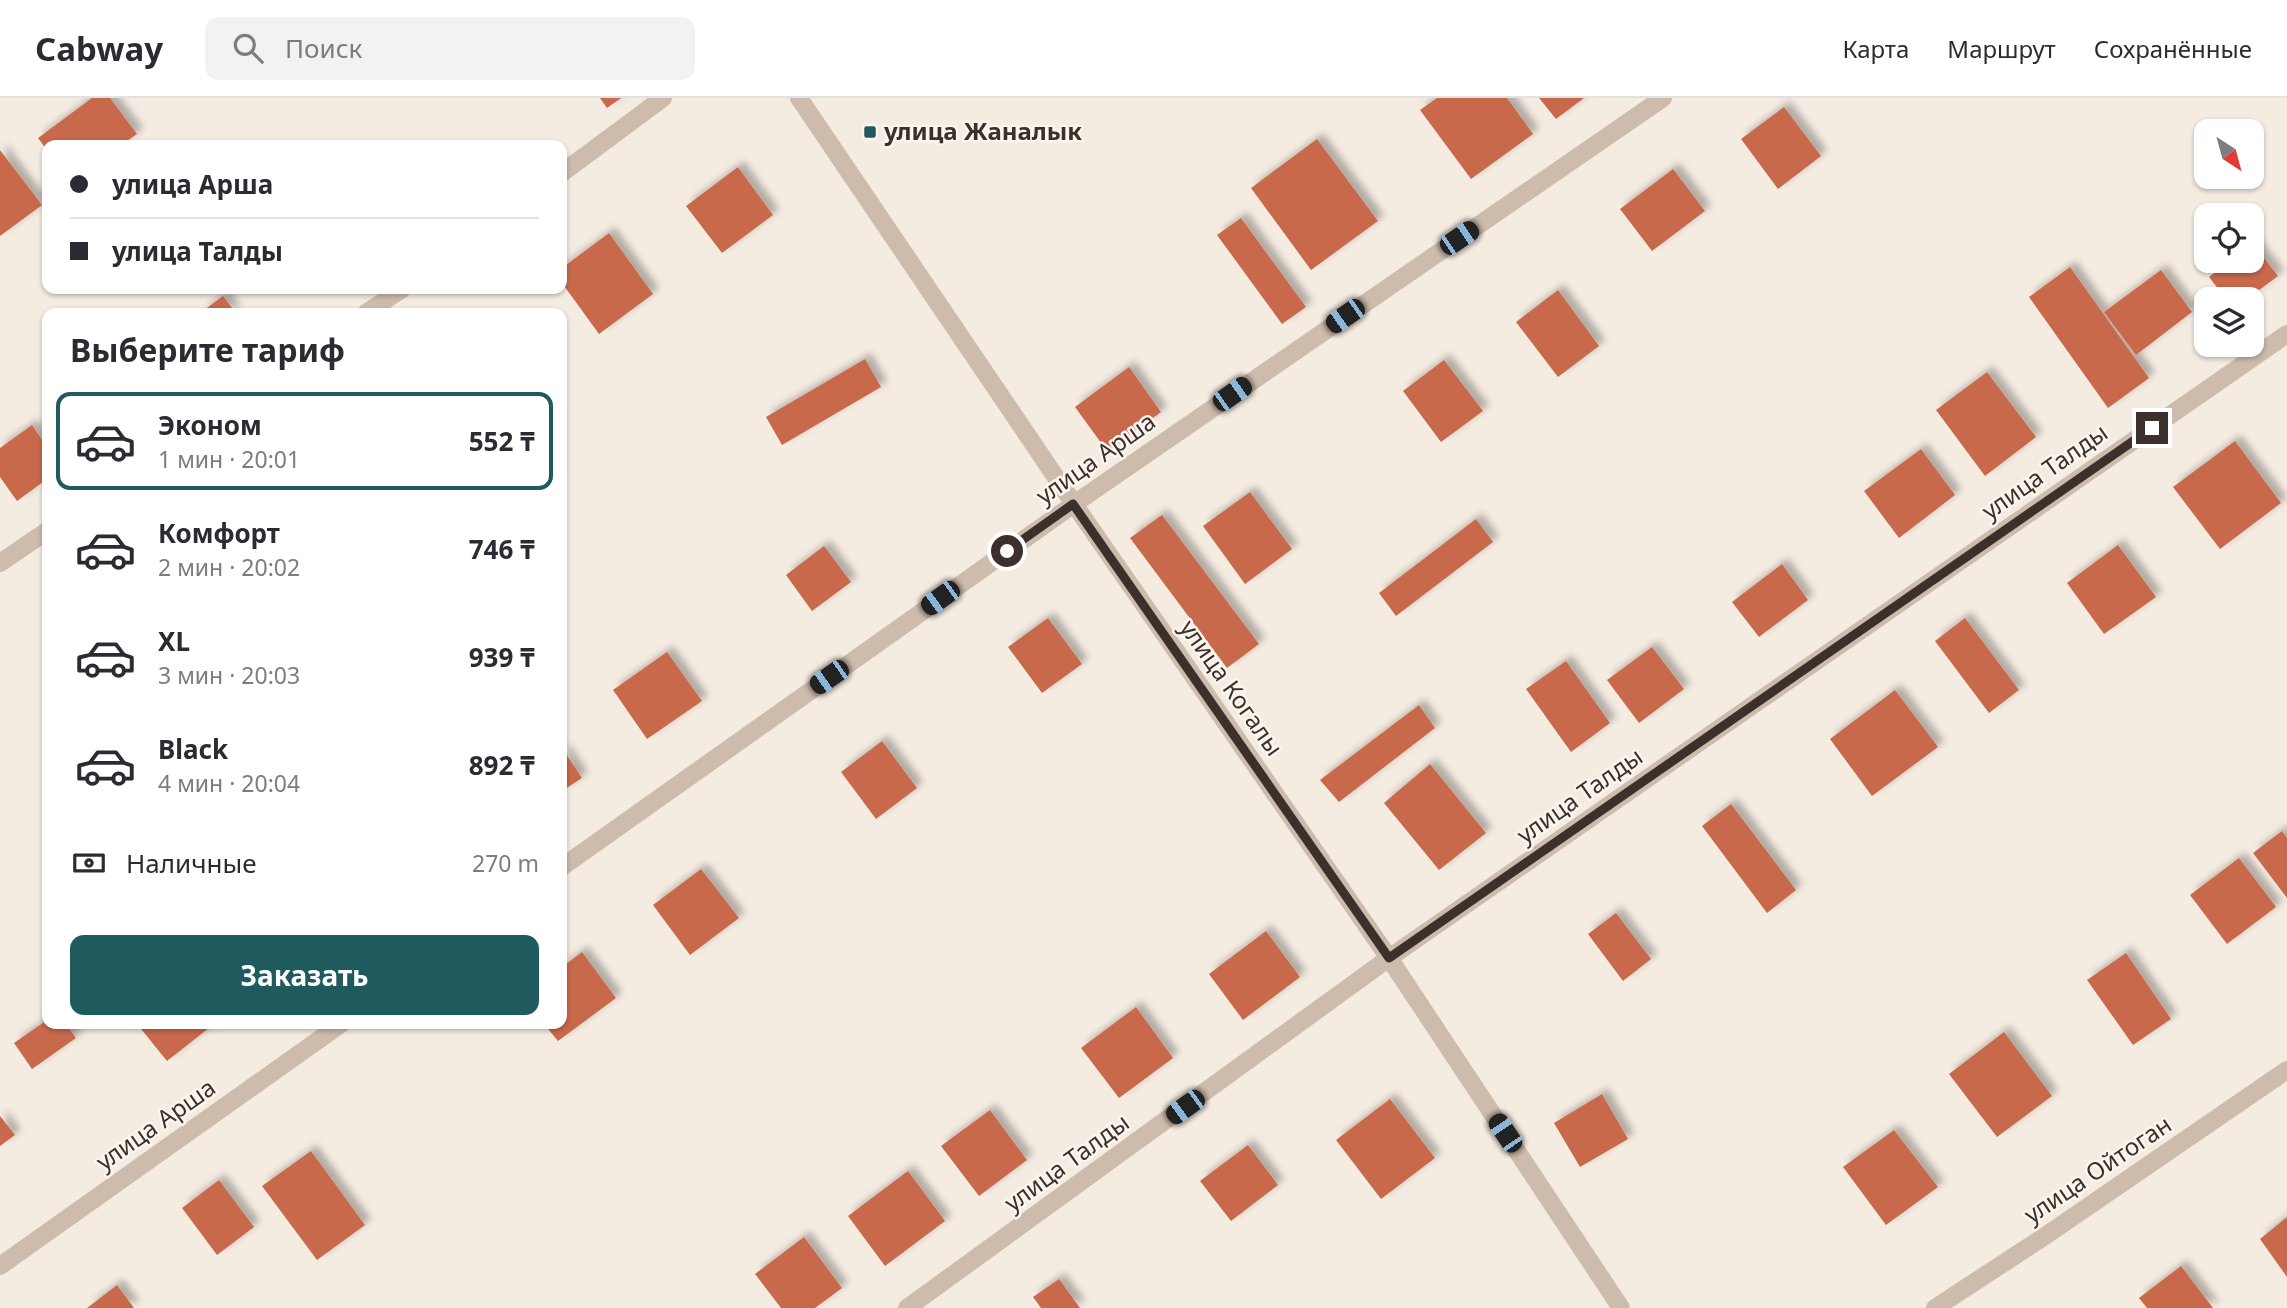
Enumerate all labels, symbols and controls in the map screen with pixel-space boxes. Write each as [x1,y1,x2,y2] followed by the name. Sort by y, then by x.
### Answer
[205,17,695,80] search box
[35,26,163,71] text: Cabway
[229,29,267,67] icon: search
[285,30,362,66] text: Поиск
[1842,32,1909,65] text: Карта
[1947,32,2056,65] text: Маршрут
[2094,32,2252,65] text: Сохранённые
[883,114,1082,147] place label: улица Жаналык
[2194,119,2264,189] north arrow
[2194,119,2264,357] map controls
[862,124,878,140] marker: улица Жаналык
[112,166,273,202] text: улица Арша
[2194,203,2264,273] button: locate
[1436,218,1483,258] car
[112,233,283,269] text: улица Талды
[2194,287,2264,357] button: layers
[1322,295,1369,337] car
[70,328,345,371] text: Выберите тариф
[1209,373,1256,415] car
[1029,404,1162,511] street label: улица Арша
[158,407,262,443] text: Эконом
[74,410,137,473] icon: car
[2136,412,2168,444] route end
[1975,415,2114,526] street label: улица Талды
[469,423,535,459] text: 552 ₸
[158,443,300,475] text: 1 мин · 20:01
[158,515,280,551] text: Комфорт
[74,518,137,581] icon: car
[469,531,535,567] text: 746 ₸
[991,535,1023,567] route start
[158,551,300,583] text: 2 мин · 20:02
[917,577,964,619] car
[1173,612,1291,762] street label: улица Когалы
[158,623,190,659] text: XL
[74,626,137,689] icon: car
[469,639,535,675] text: 939 ₸
[806,656,853,698] car
[158,659,300,691] text: 3 мин · 20:03
[158,731,228,767] text: Black
[74,734,137,797] icon: car
[1510,739,1649,850] street label: улица Талды
[469,747,535,783] text: 892 ₸
[158,767,300,799] text: 4 мин · 20:04
[70,844,108,882] icon: cash
[126,845,257,881] text: Наличные
[472,847,539,879] text: 270 m
[70,935,539,1015] button: Заказать
[89,1070,222,1177] street label: улица Арша
[1162,1086,1209,1128] car
[997,1105,1135,1218] street label: улица Талды
[2017,1107,2177,1230] street label: улица Ойтоган
[1485,1110,1526,1156] car

